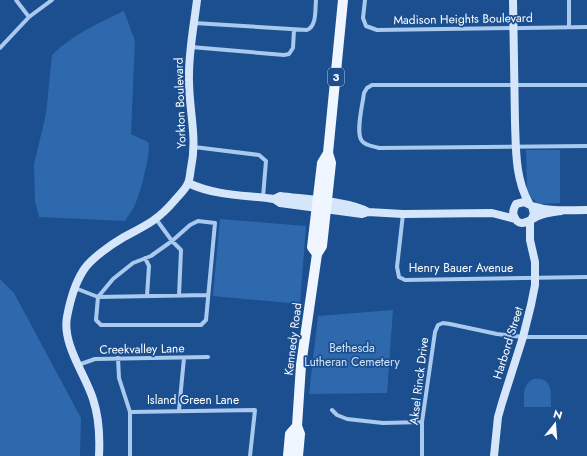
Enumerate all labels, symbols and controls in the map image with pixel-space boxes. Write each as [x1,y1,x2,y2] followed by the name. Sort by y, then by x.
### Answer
[393,9,533,29] street label: Madison Heights Boulevard
[169,57,191,149] street label: Yorkton Boulevard
[328,68,344,86] road number: 3
[409,259,513,277] street label: Henry Bauer Avenue
[280,302,306,376] street label: Kennedy Road
[488,304,528,382] street label: Harbord Street
[405,336,433,426] street label: Aksel Rinck Drive
[99,339,185,359] street label: Creekvalley Lane
[304,339,400,371] park label: Bethesda Lutheran Cemetery
[147,391,239,409] street label: Island Green Lane
[535,404,575,444] north arrow
[551,406,564,423] text: N

